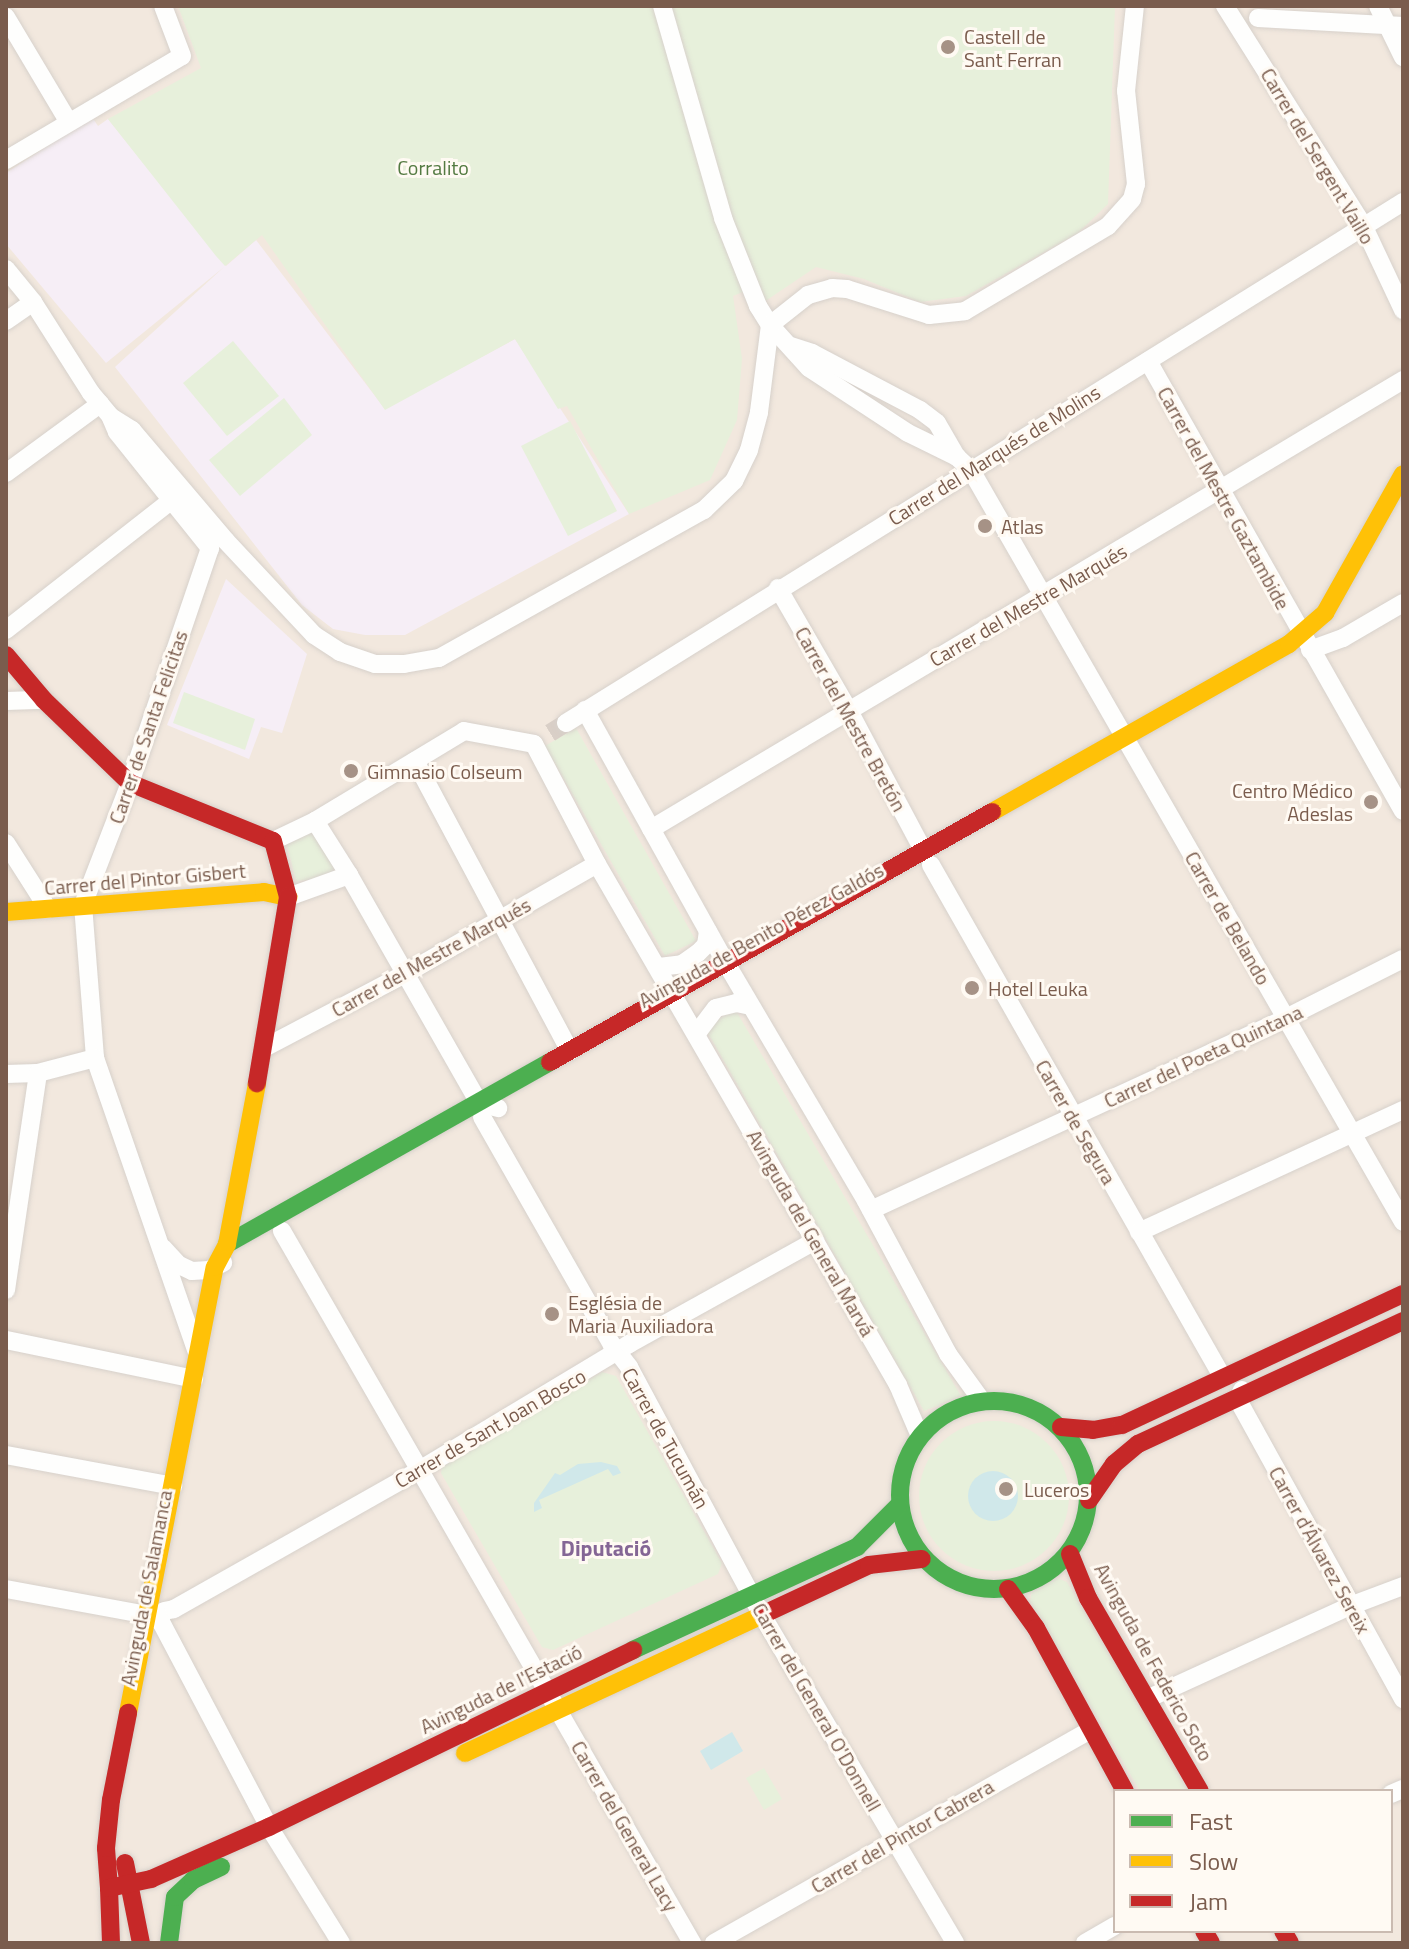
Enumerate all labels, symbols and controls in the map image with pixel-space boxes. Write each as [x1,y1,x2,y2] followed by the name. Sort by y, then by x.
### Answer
[964,24,1062,71] place label: Castell de Sant Ferran
[939,38,957,56] marker: Castell de Sant Ferran
[1256,64,1380,248] street label: Carrer del Sergent Vaillo
[397,155,469,179] park label: Corralito
[884,380,1104,530] street label: Carrer del Marqués de Molins
[1153,383,1295,613] street label: Carrer del Mestre Gaztambide
[1001,514,1044,538] place label: Atlas
[976,517,994,535] marker: Atlas
[925,539,1131,671] street label: Carrer del Mestre Marqués
[790,622,912,816] street label: Carrer del Mestre Bretón
[104,627,192,827] street label: Carrer de Santa Felicitas
[367,759,522,783] place label: Gimnasio Colseum
[342,762,360,780] marker: Gimnasio Colseum
[1232,778,1353,825] place label: Centro Médico Adeslas
[1360,791,1382,813] marker: Centro Médico Adeslas
[1180,847,1276,989] street label: Carrer de Belando
[43,858,247,900] street label: Carrer del Pintor Gisbert
[634,858,888,1012] street label: Avinguda de Benito Pérez Galdós
[327,892,535,1022] street label: Carrer del Mestre Marqués
[988,976,1088,1000] place label: Hotel Leuka
[963,979,981,997] marker: Hotel Leuka
[1100,999,1306,1113] street label: Carrer del Poeta Quintana
[1031,1055,1121,1189] street label: Carrer de Segura
[742,1126,880,1340] street label: Avinguda del General Marvá
[568,1290,714,1337] place label: Església de Maria Auxiliadora
[543,1305,561,1323] marker: Església de Maria Auxiliadora
[390,1363,590,1493] street label: Carrer de Sant Joan Bosco
[617,1363,715,1513] street label: Carrer de Tucumán
[1264,1462,1376,1638] street label: Carrer d'Álvarez Sereix
[1024,1477,1089,1501] place label: Luceros
[995,1478,1017,1500] marker: Luceros
[115,1488,177,1688] street label: Avinguda de Salamanca
[561,1536,651,1562] district label: Diputació
[1090,1559,1218,1765] street label: Avinguda de Federico Soto
[747,1599,887,1815] street label: Carrer del General O'Donnell
[416,1639,586,1739] street label: Avinguda de l'Estació
[566,1736,684,1916] street label: Carrer del General Lacy
[807,1774,997,1898] street label: Carrer del Pintor Cabrera
[1113,1789,1393,1933] legend
[1189,1803,1232,1839] text: Fast
[1189,1843,1238,1879] text: Slow
[1189,1883,1228,1919] text: Jam

